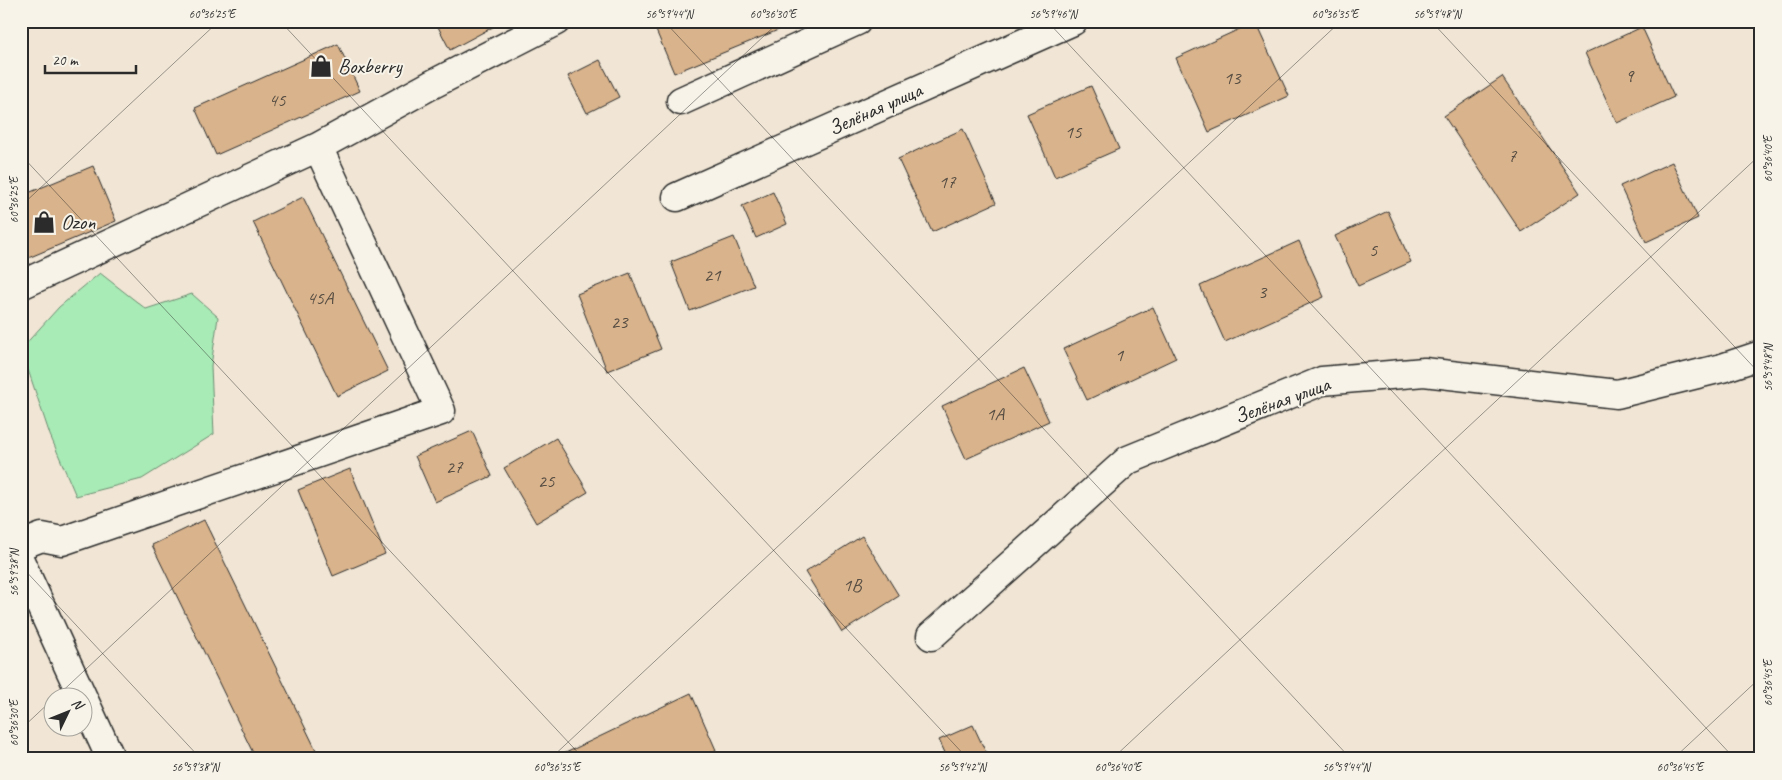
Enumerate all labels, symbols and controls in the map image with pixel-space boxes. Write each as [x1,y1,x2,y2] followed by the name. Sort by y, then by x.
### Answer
[189,6,237,22] text: 60°36'25"E
[645,6,694,22] text: 56°59'44"N
[750,6,798,22] text: 60°36'30"E
[1029,6,1078,22] text: 56°59'46"N
[1312,6,1360,22] text: 60°36'35"E
[1413,6,1462,22] text: 56°59'48"N
[45,42,136,74] scale bar
[52,51,79,70] text: 20 m
[308,53,334,79] shop icon: Boxberry
[338,53,404,79] place label: Boxberry
[1625,64,1635,88] house number: 9
[1223,66,1242,90] house number: 13
[824,76,927,141] street label: Зелёная улица
[268,88,287,112] house number: 45
[1064,120,1083,144] house number: 15
[1760,134,1776,182] text: 60°36'40"E
[1508,144,1518,168] house number: 7
[938,170,957,194] house number: 17
[6,175,22,223] text: 60°36'25"E
[31,209,57,235] shop icon: Ozon
[61,209,96,235] place label: Ozon
[1369,238,1379,262] house number: 5
[703,263,722,287] house number: 21
[1258,280,1268,304] house number: 3
[307,286,335,310] house number: 45А
[610,310,629,334] house number: 23
[1115,343,1125,367] house number: 1
[1760,343,1776,392] text: 56°59'48"N
[1231,370,1335,429] street label: Зелёная улица
[986,402,1006,426] house number: 1А
[445,455,464,479] house number: 27
[537,469,556,493] house number: 25
[6,548,22,597] text: 56°59'38"N
[843,573,862,597] house number: 1В
[1760,658,1776,706] text: 60°36'45"E
[42,688,92,738] north arrow
[68,695,88,714] text: N
[6,698,22,746] text: 60°36'30"E
[171,759,220,775] text: 56°59'38"N
[534,759,582,775] text: 60°36'35"E
[938,759,987,775] text: 56°59'42"N
[1095,759,1143,775] text: 60°36'40"E
[1322,759,1371,775] text: 56°59'44"N
[1657,759,1705,775] text: 60°36'45"E

